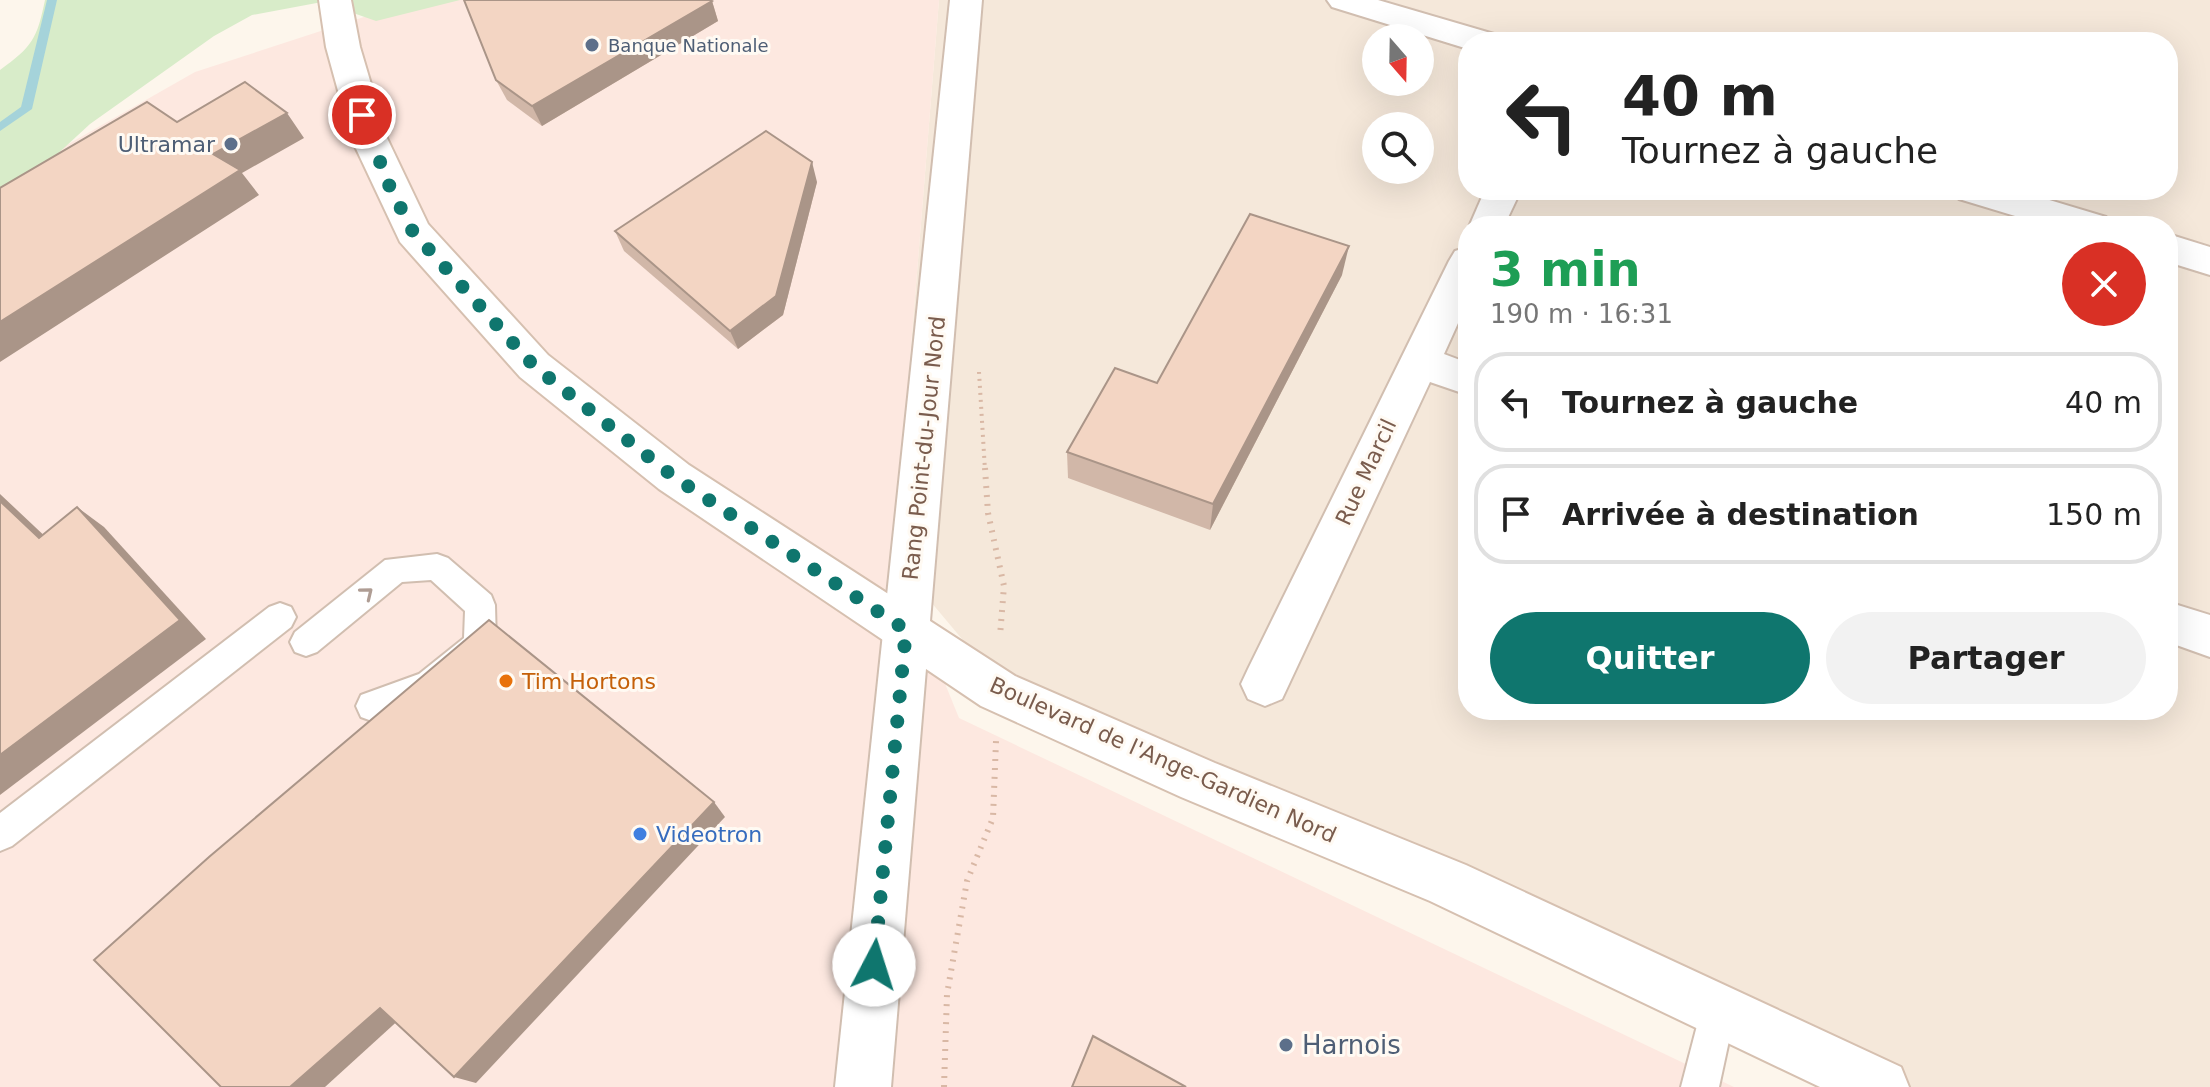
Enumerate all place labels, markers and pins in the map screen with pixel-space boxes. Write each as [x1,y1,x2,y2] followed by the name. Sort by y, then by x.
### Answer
[608,35,769,56] place label: Banque Nationale
[583,36,601,54] marker: Banque Nationale
[328,81,396,149] pin
[118,132,216,157] place label: Ultramar
[222,135,240,153] marker: Ultramar
[521,669,656,694] place label: Tim Hortons
[497,672,515,690] marker: Tim Hortons
[656,822,762,847] place label: Videotron
[631,825,649,843] marker: Videotron
[1302,1030,1401,1060] place label: Harnois
[1277,1036,1295,1054] marker: Harnois

